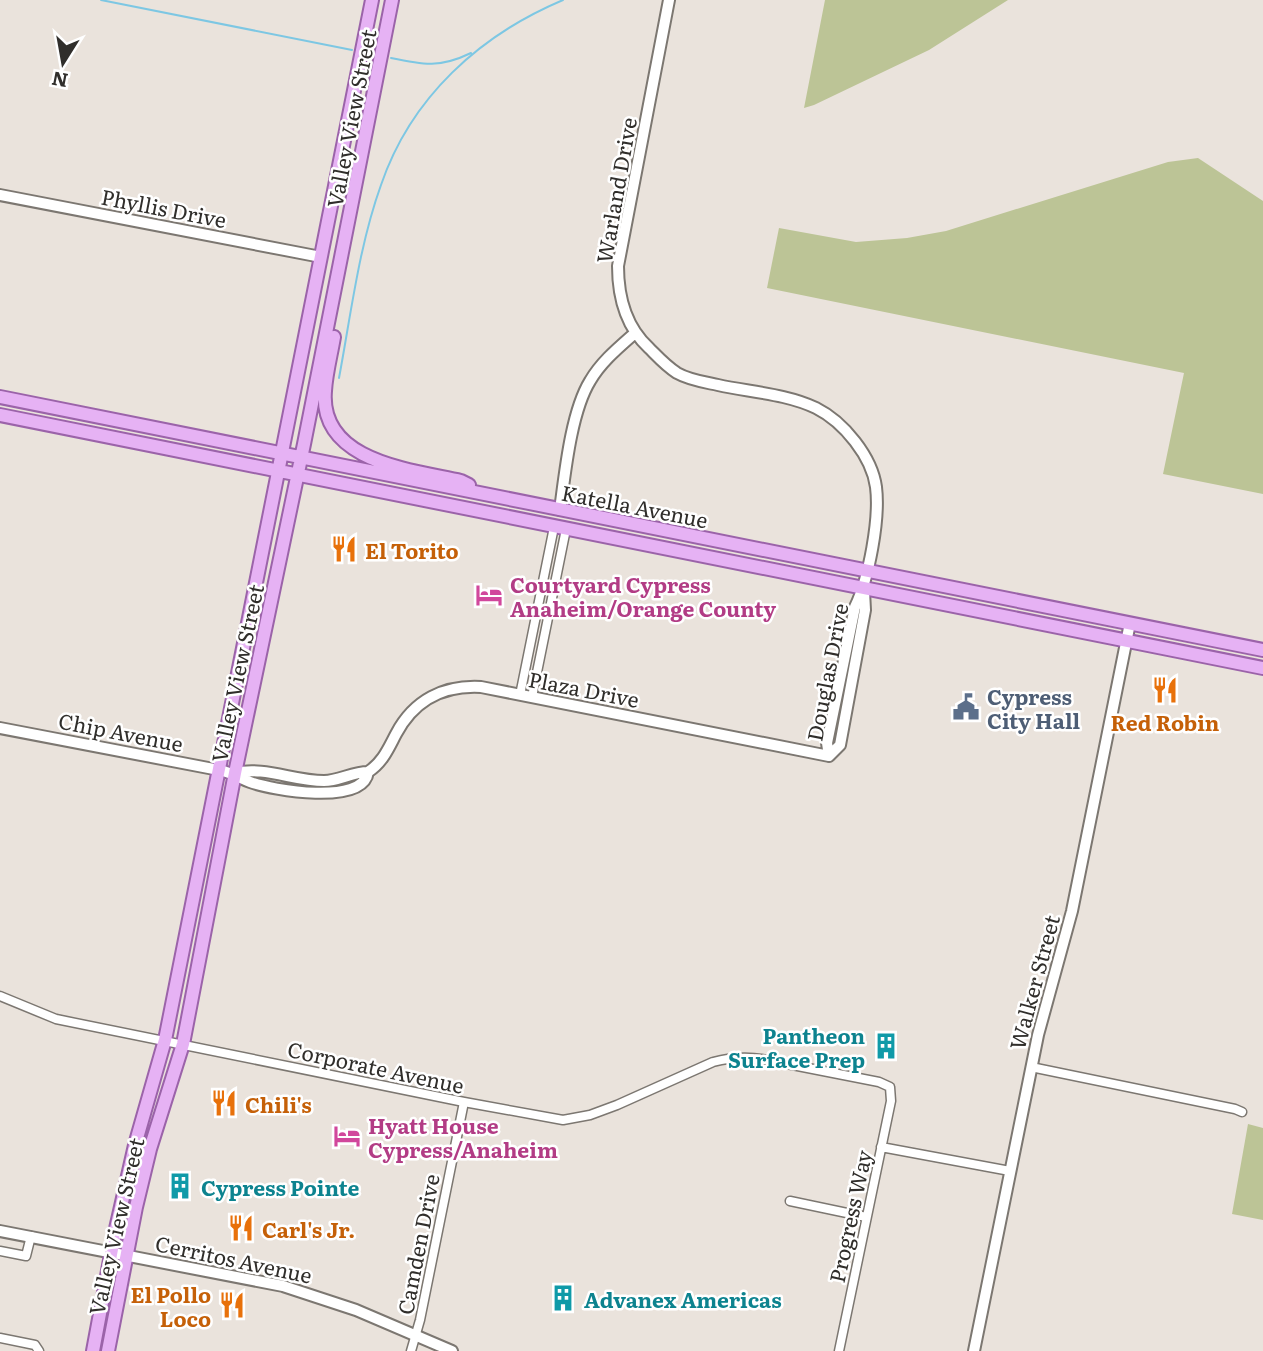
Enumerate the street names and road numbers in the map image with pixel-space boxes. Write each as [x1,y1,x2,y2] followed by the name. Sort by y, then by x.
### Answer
[317,26,383,210] street label: Valley View Street
[587,115,643,265] street label: Warland Drive
[99,180,229,234] street label: Phyllis Drive
[559,476,711,534] street label: Katella Avenue
[202,581,270,765] street label: Valley View Street
[797,600,855,744] street label: Douglas Drive
[526,662,642,714] street label: Plaza Drive
[56,704,186,758] street label: Chip Avenue
[1000,911,1066,1053] street label: Walker Street
[285,1032,467,1100] street label: Corporate Avenue
[80,1134,151,1318] street label: Valley View Street
[820,1146,878,1285] street label: Progress Way
[388,1171,446,1317] street label: Camden Drive
[153,1226,315,1290] street label: Cerritos Avenue

